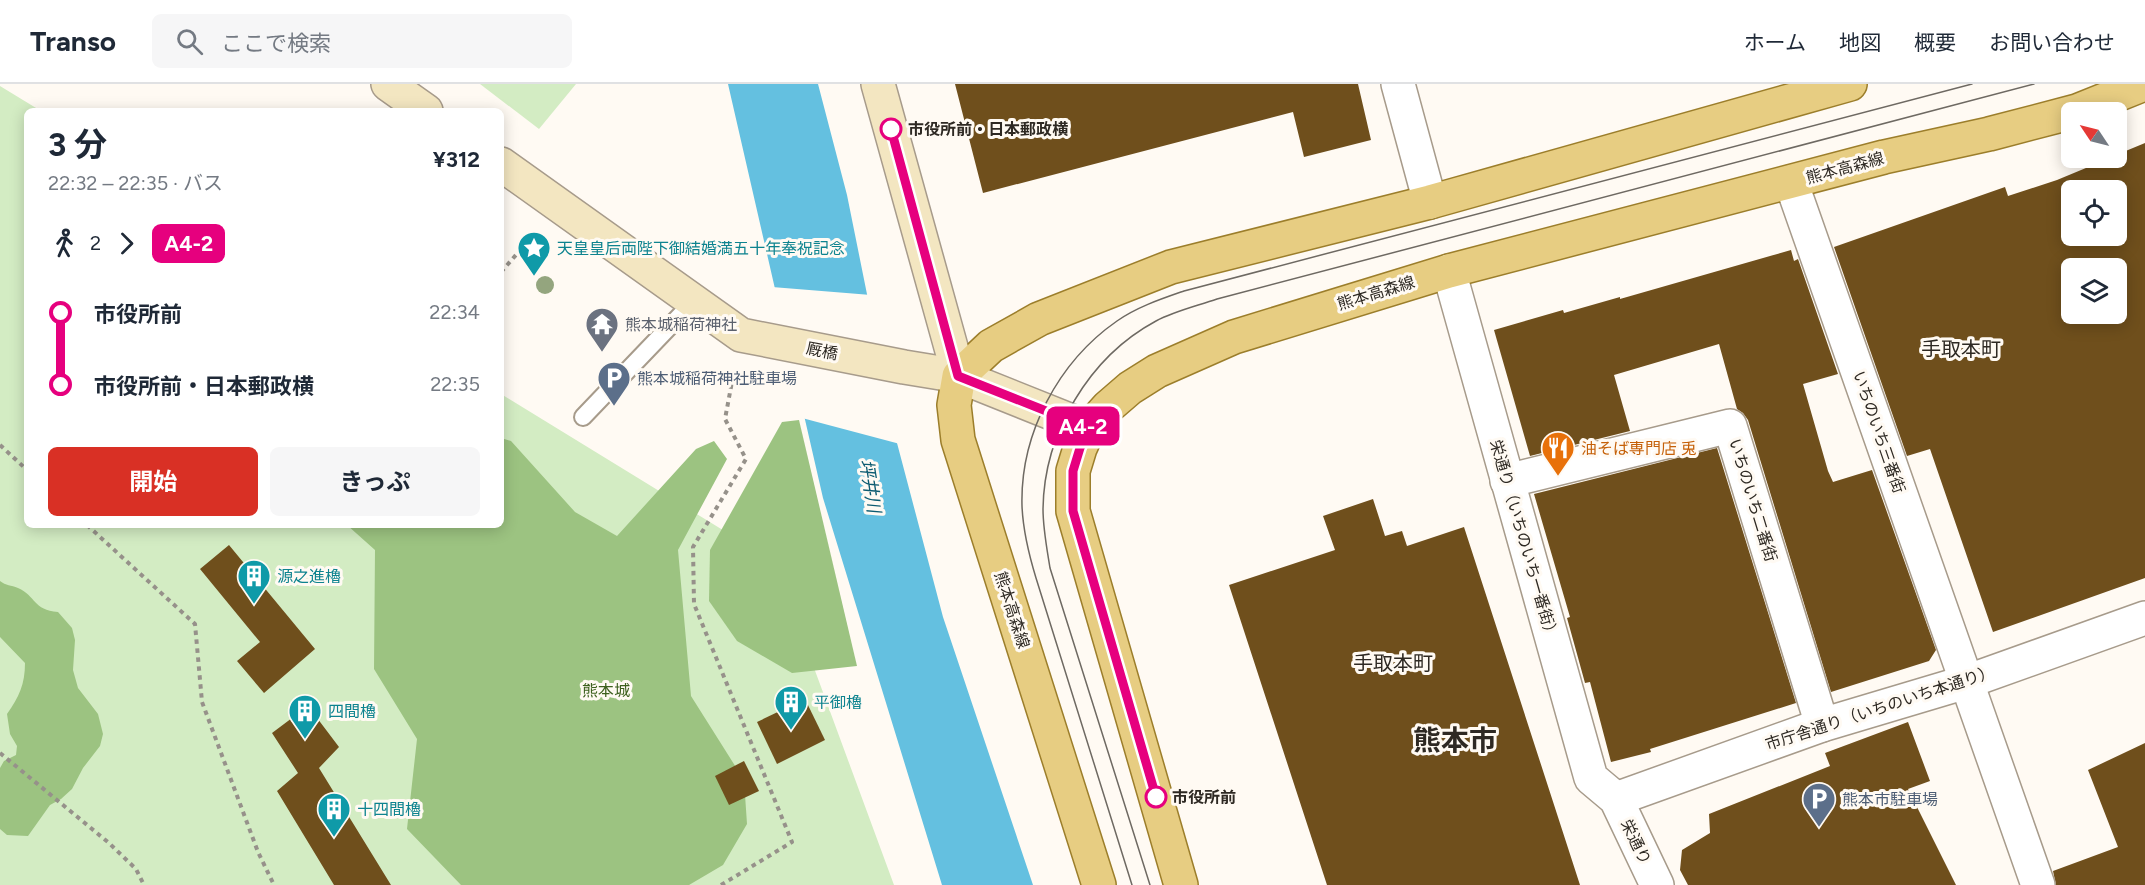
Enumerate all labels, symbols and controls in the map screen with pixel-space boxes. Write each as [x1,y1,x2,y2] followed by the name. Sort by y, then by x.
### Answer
[152,14,572,68] search box
[30,24,116,58] text: Transo
[173,25,206,58] icon: search
[221,30,331,57] text: ここで検索
[1744,30,1806,55] text: ホーム
[1839,30,1881,55] text: 地図
[1914,30,1956,55] text: 概要
[1989,30,2115,55] text: お問い合わせ
[2061,102,2127,168] north arrow
[2061,102,2127,324] map controls
[880,118,902,140] marker: 市役所前・日本郵政横
[908,120,1069,139] place label: 市役所前・日本郵政横
[48,125,107,164] text: 3 分
[433,146,480,173] text: ¥312
[1804,148,1886,188] street label: 熊本高森線
[48,171,223,195] text: 22:32 – 22:35 · バス
[2061,180,2127,246] button: locate
[48,227,81,260] icon: walk
[110,227,143,260] icon: forward
[516,230,552,277] place icon: 天皇皇后両陛下御結婚満五十年奉祝記念
[90,231,101,255] text: 2
[164,231,213,256] text: A4-2
[557,239,845,258] place label: 天皇皇后両陛下御結婚満五十年奉祝記念
[2061,258,2127,324] button: layers
[1335,272,1417,314] street label: 熊本高森線
[429,300,480,324] text: 22:34
[94,301,182,328] text: 市役所前
[584,306,620,353] temple icon: 熊本城稲荷神社
[625,315,737,334] place label: 熊本城稲荷神社
[1921,337,2001,361] district label: 手取本町
[804,339,840,363] street label: 厩橋
[596,360,632,407] parking icon: 熊本城稲荷神社駐車場
[1849,368,1909,496] street label: いちのいち三番街
[637,369,797,388] place label: 熊本城稲荷神社駐車場
[430,372,480,396] text: 22:35
[94,373,314,400] text: 市役所前・日本郵政横
[1041,406,1125,446] line badge: A4-2
[1058,414,1108,439] text: A4-2
[1540,430,1576,477] restaurant icon: 油そば専門店 兎
[1725,436,1781,564] street label: いちのいち二番街
[1486,437,1562,643] street label: 栄通り（いちのいち一番街）
[1581,439,1697,458] place label: 油そば専門店 兎
[48,447,258,516] button: 開始
[270,447,480,516] button: きっぷ
[855,458,885,516] water label: 坪井川
[236,558,272,605] building icon: 源之進櫓
[277,567,341,586] place label: 源之進櫓
[991,569,1033,651] street label: 熊本高森線
[1353,651,1433,675] district label: 手取本町
[1763,662,1997,754] street label: 市庁舎通り（いちのいち本通り）
[582,681,630,700] park label: 熊本城
[773,684,809,731] building icon: 平御櫓
[287,693,323,740] building icon: 四間櫓
[814,693,862,712] place label: 平御櫓
[328,702,376,721] place label: 四間櫓
[1413,723,1497,757] district label: 熊本市
[1801,781,1837,828] parking icon: 熊本市駐車場
[1145,786,1167,808] marker: 市役所前
[1172,788,1236,807] place label: 市役所前
[1842,790,1938,809] place label: 熊本市駐車場
[316,791,352,838] building icon: 十四間櫓
[357,800,421,819] place label: 十四間櫓
[1617,816,1655,868] street label: 栄通り

